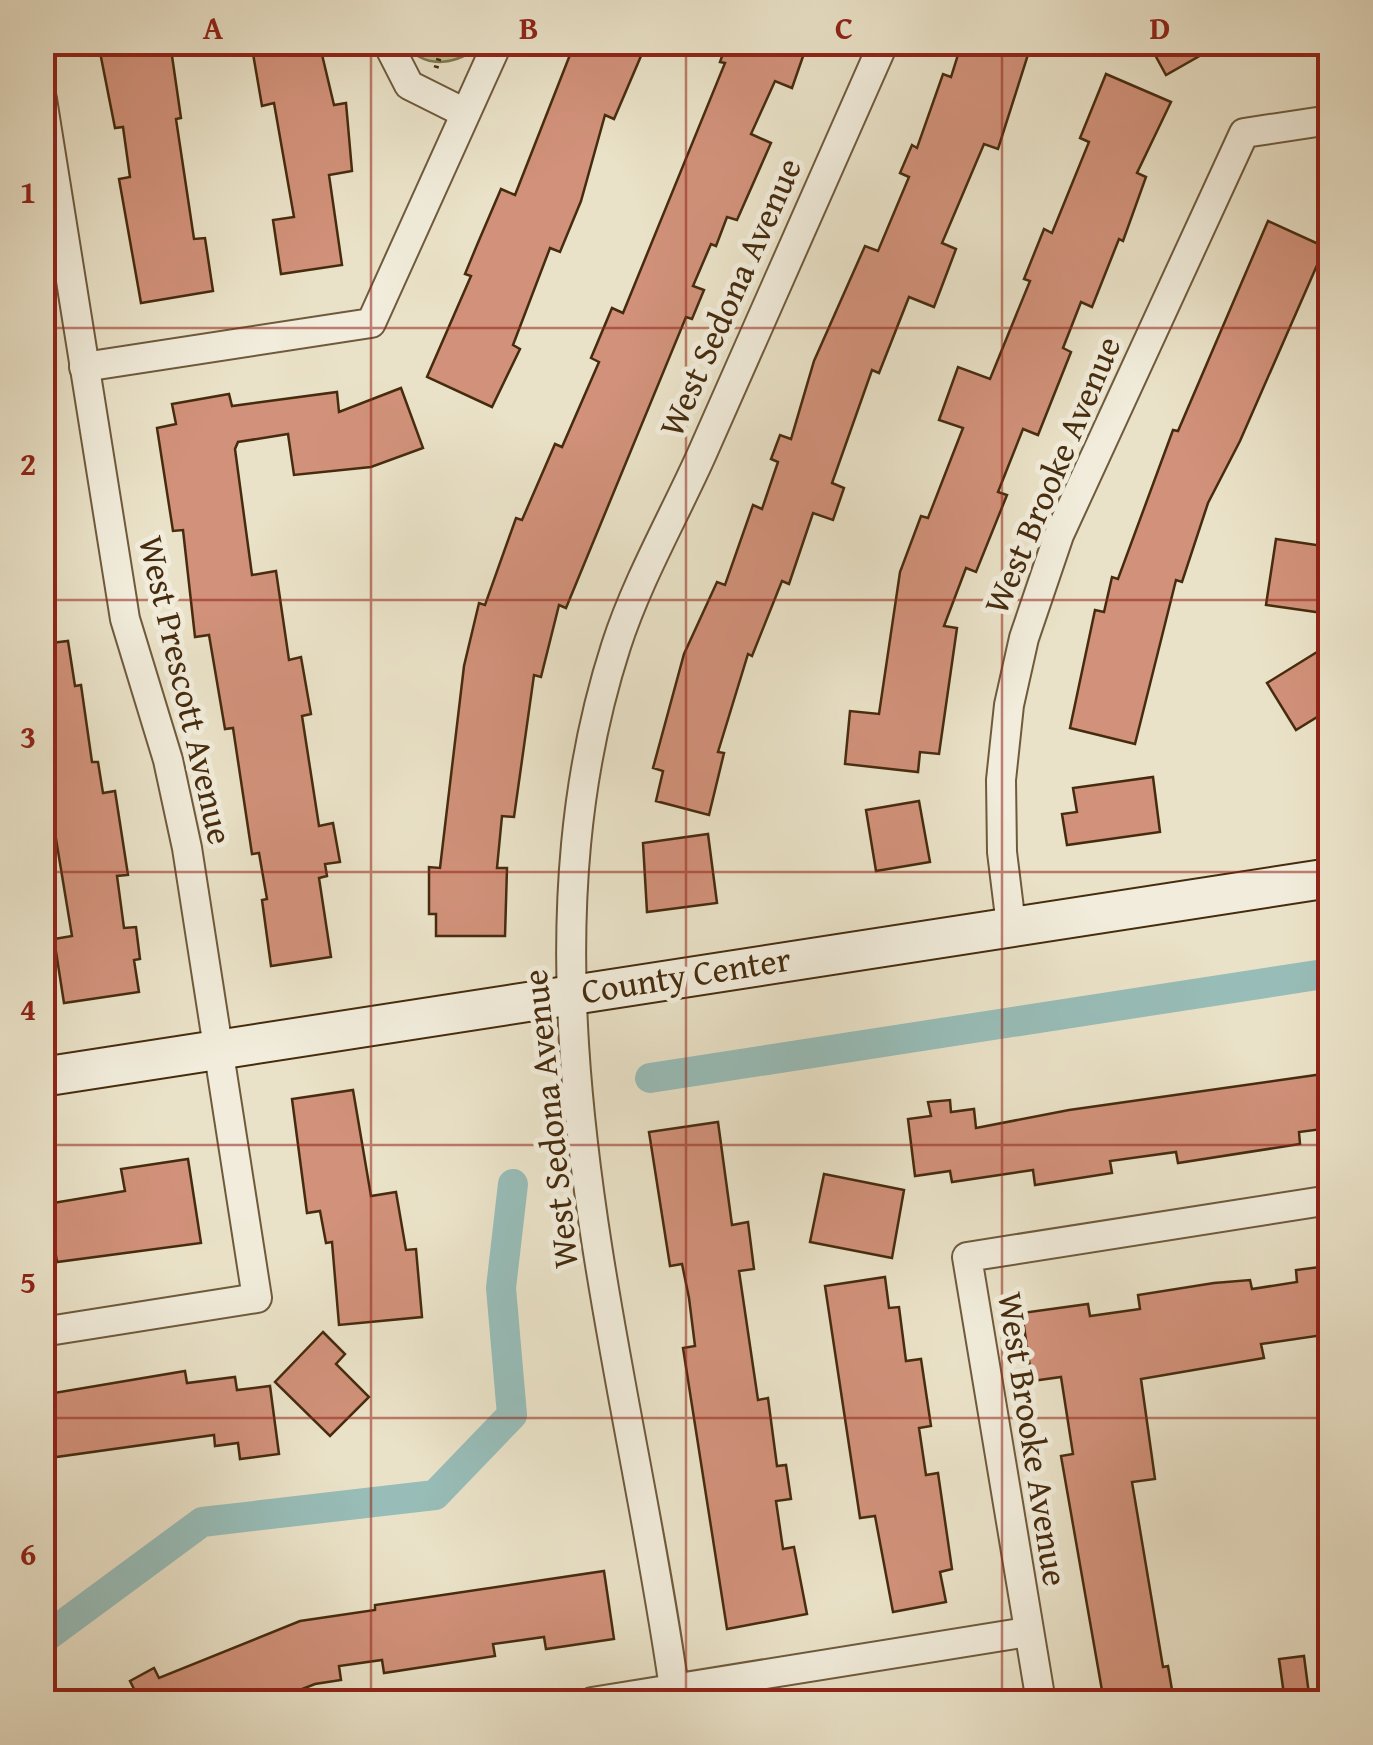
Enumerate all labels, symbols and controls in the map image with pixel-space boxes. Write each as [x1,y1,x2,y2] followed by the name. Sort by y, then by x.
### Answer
[203,4,224,51] text: A
[519,4,539,51] text: B
[835,4,853,51] text: C
[1150,4,1170,51] text: D
[645,149,814,444] street label: West Sedona Avenue
[20,168,36,215] text: 1
[970,328,1133,621] street label: West Brooke Avenue
[20,440,36,487] text: 2
[126,531,247,849] street label: West Prescott Avenue
[20,713,36,760] text: 3
[578,933,794,1016] street label: County Center
[508,967,591,1271] street label: West Sedona Avenue
[20,985,36,1032] text: 4
[20,1258,36,1305] text: 5
[985,1288,1082,1590] street label: West Brooke Avenue
[20,1530,36,1577] text: 6

